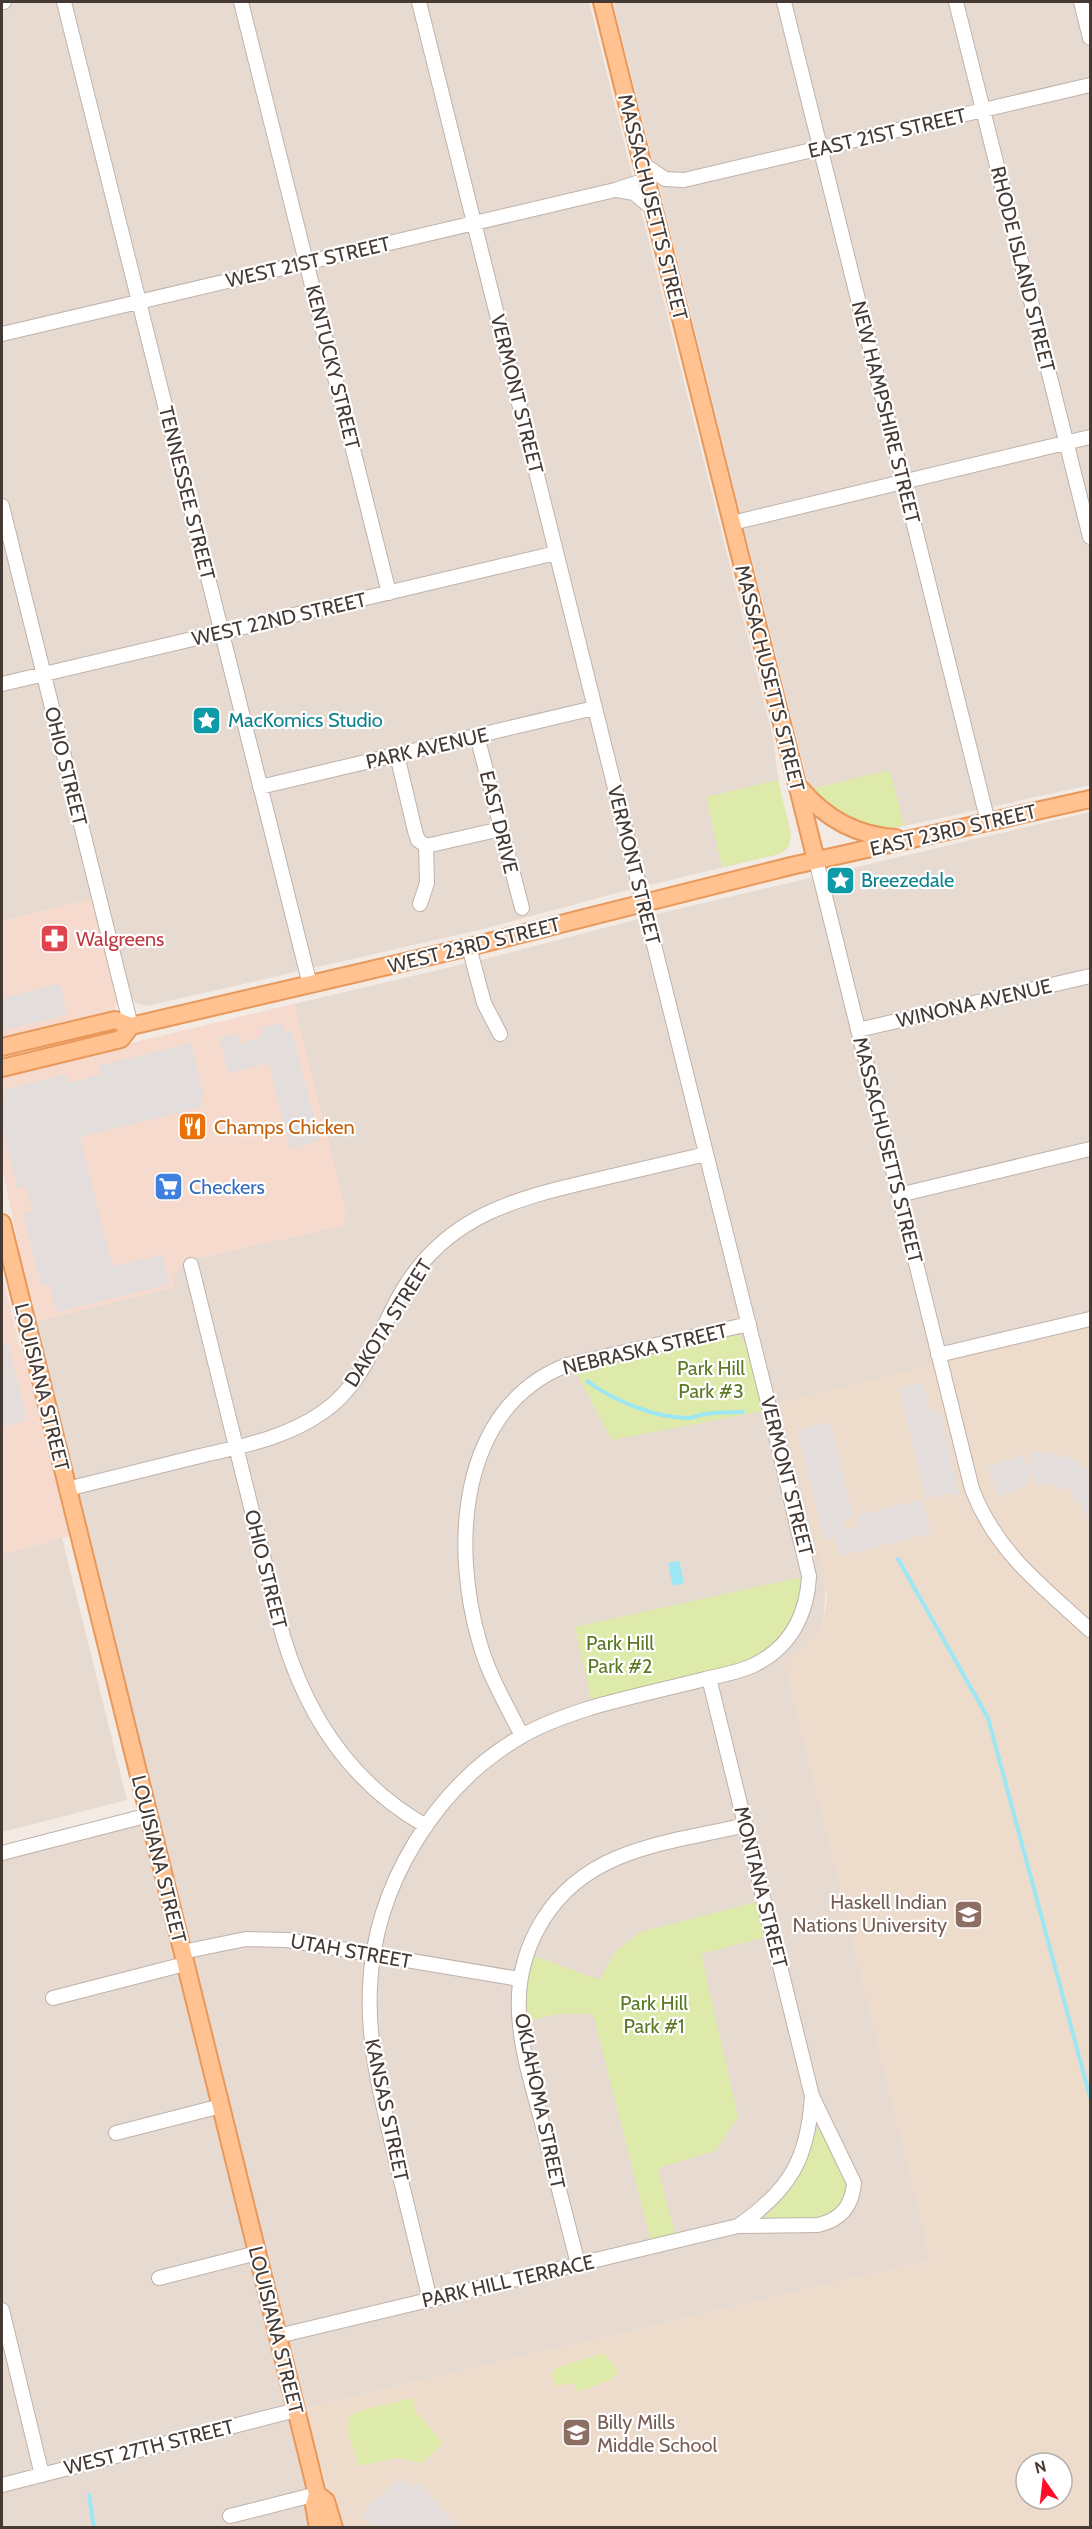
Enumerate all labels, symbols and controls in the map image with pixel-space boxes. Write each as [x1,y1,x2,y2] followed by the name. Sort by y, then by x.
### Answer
[613,91,693,323] street label: MASSACHUSETTS STREET
[806,103,969,163] street label: EAST 21ST STREET
[986,164,1060,375] street label: RHODE ISLAND STREET
[223,231,393,293] street label: WEST 21ST STREET
[301,282,365,452] street label: KENTUCKY STREET
[847,298,925,526] street label: NEW HAMPSHIRE STREET
[486,312,548,476] street label: VERMONT STREET
[154,404,220,583] street label: TENNESSEE STREET
[730,562,810,794] street label: MASSACHUSETTS STREET
[190,587,369,651] street label: WEST 22ND STREET
[40,704,92,828] street label: OHIO STREET
[191,704,223,736] place icon: MacKomics Studio
[228,708,383,732] place label: MacKomics Studio
[363,722,491,774] street label: PARK AVENUE
[475,768,523,876] street label: EAST DRIVE
[603,783,665,947] street label: VERMONT STREET
[868,799,1039,861] street label: EAST 23RD STREET
[824,864,856,896] place icon: Breezedale
[861,868,954,892] place label: Breezedale
[385,912,563,978] street label: WEST 23RD STREET
[39,923,71,955] pharmacy icon: Walgreens
[76,927,164,951] place label: Walgreens
[894,973,1054,1033] street label: WINONA AVENUE
[848,1034,928,1266] street label: MASSACHUSETTS STREET
[177,1111,209,1143] restaurant icon: Champs Chicken
[214,1115,355,1139] place label: Champs Chicken
[152,1171,184,1203] supermarket icon: Checkers
[189,1175,265,1199] place label: Checkers
[339,1254,437,1391] street label: DAKOTA STREET
[10,1301,74,1474] street label: LOUISIANA STREET
[560,1318,730,1380] street label: NEBRASKA STREET
[677,1356,745,1403] park label: Park Hill Park #3
[756,1394,818,1558] street label: VERMONT STREET
[240,1507,292,1631] street label: OHIO STREET
[586,1631,654,1678] park label: Park Hill Park #2
[127,1773,191,1946] street label: LOUISIANA STREET
[729,1804,793,1971] street label: MONTANA STREET
[793,1890,947,1937] place label: Haskell Indian Nations University
[952,1898,984,1930] school or university icon: Haskell Indian Nations University
[289,1929,414,1973] street label: UTAH STREET
[620,1991,688,2038] park label: Park Hill Park #1
[510,2011,570,2191] street label: OKLAHOMA STREET
[360,2037,414,2184] street label: KANSAS STREET
[244,2244,308,2417] street label: LOUISIANA STREET
[420,2250,596,2312] street label: PARK HILL TERRACE
[597,2410,717,2457] place label: Billy Mills Middle School
[62,2414,237,2480] street label: WEST 27TH STREET
[560,2417,592,2449] school or university icon: Billy Mills Middle School
[1014,2451,1074,2511] north arrow
[1033,2456,1048,2478] text: N

